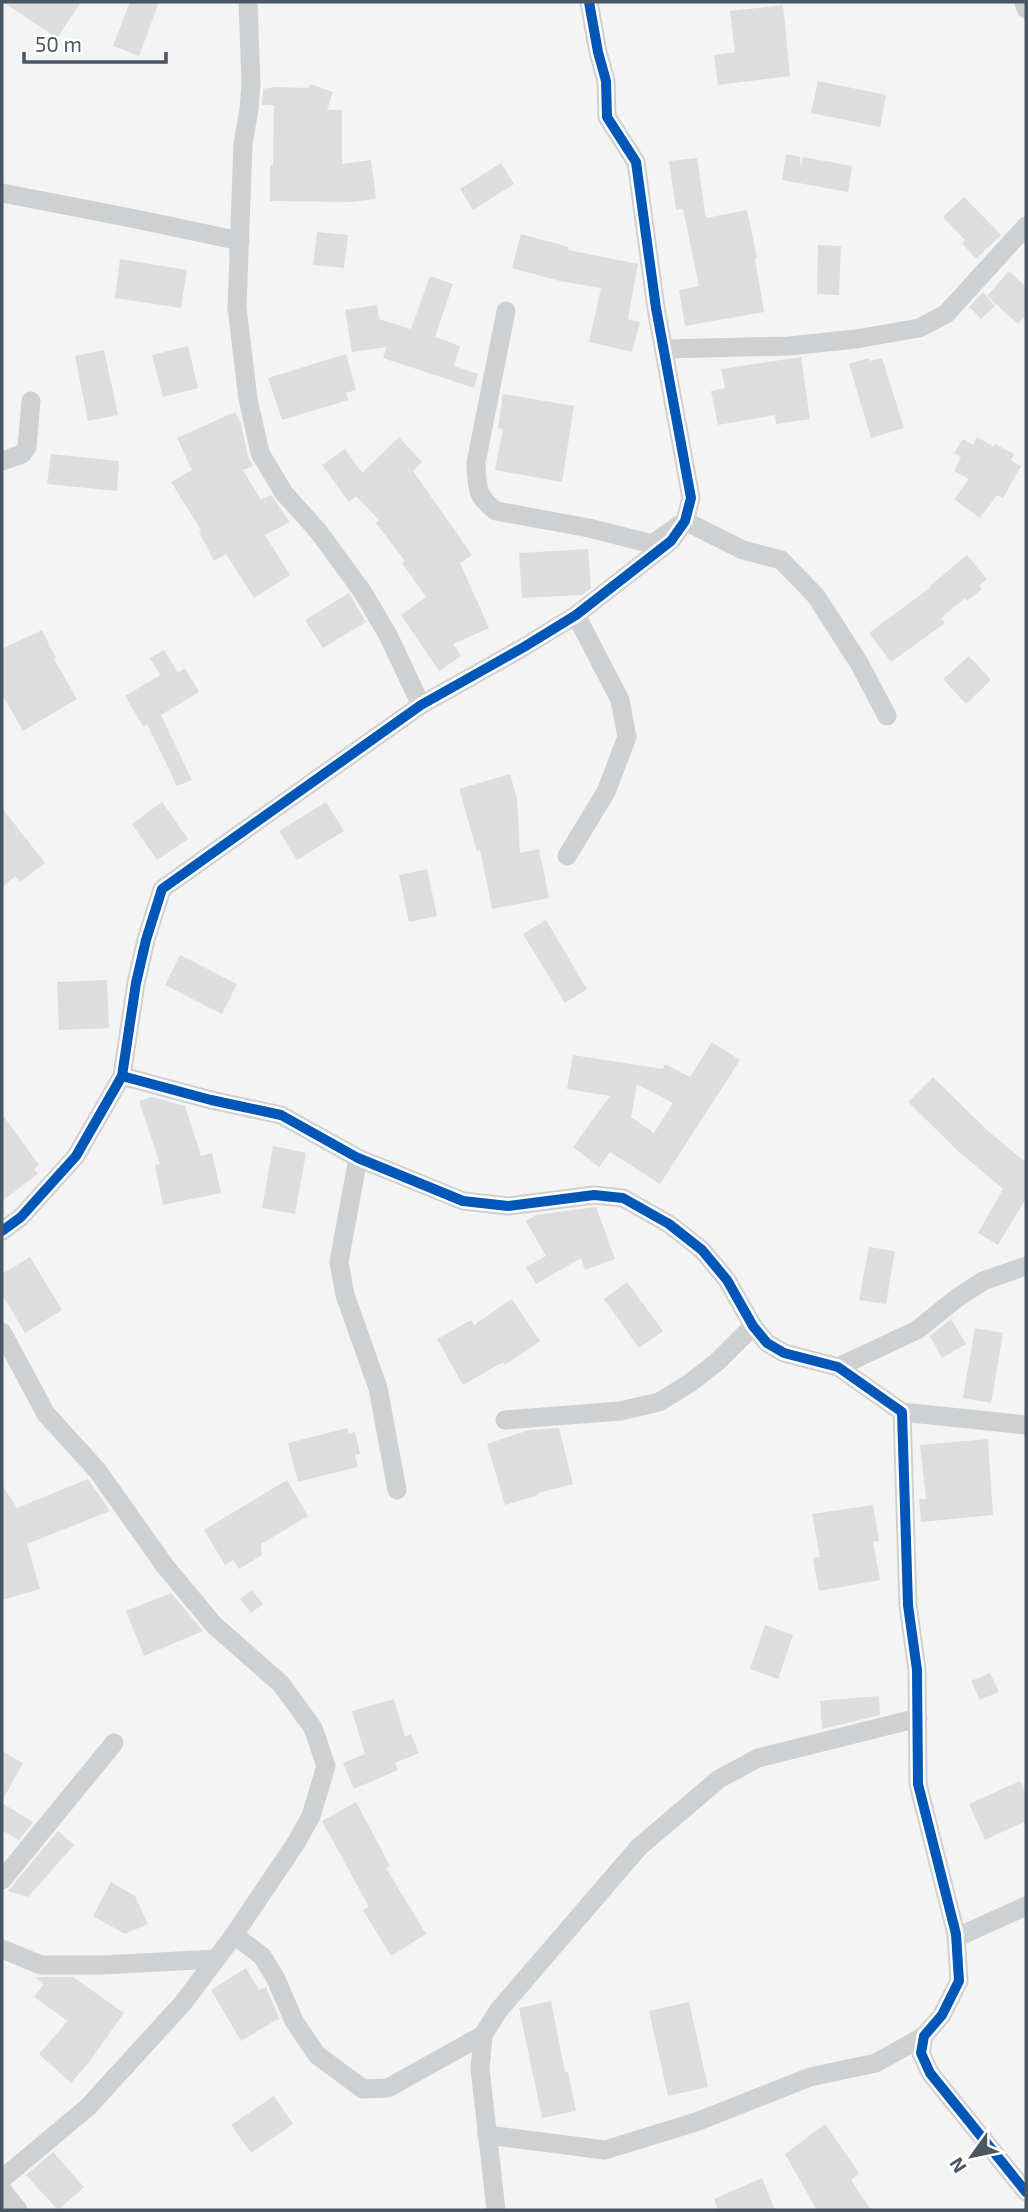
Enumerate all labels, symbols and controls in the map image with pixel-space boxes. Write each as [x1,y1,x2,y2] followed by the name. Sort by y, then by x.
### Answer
[24,21,166,65] scale bar
[35,31,82,56] text: 50 m
[937,2121,1007,2191] north arrow
[944,2154,971,2178] text: N

